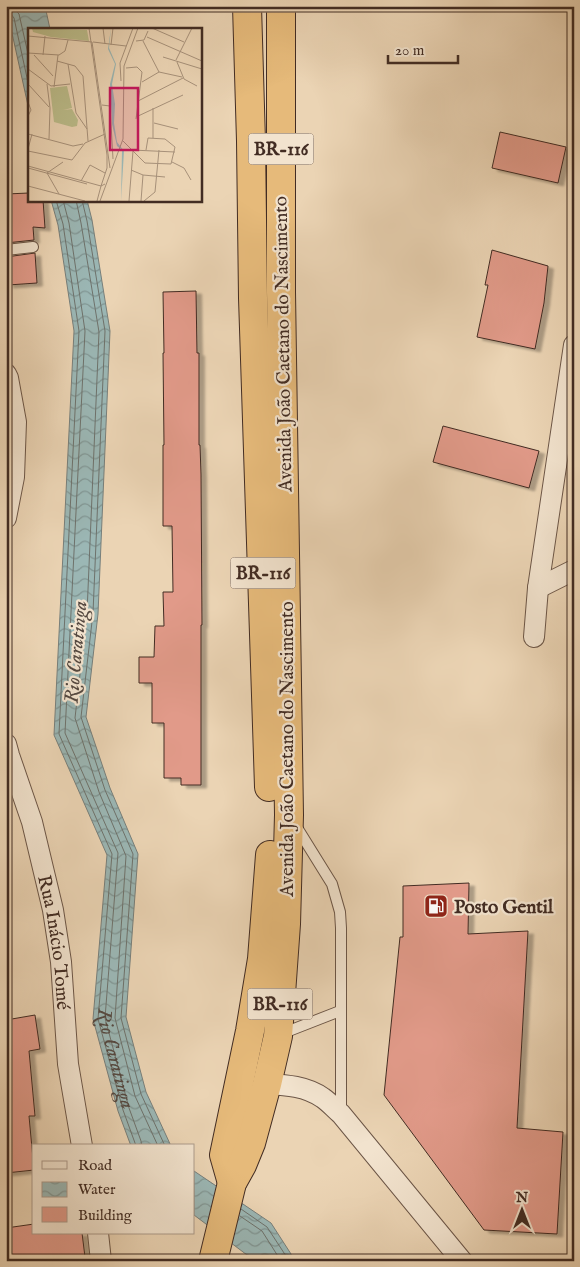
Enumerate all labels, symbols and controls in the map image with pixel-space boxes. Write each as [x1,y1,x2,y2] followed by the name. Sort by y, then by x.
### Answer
[28,28,201,201] inset map
[388,32,458,64] scale bar
[395,41,425,60] text: 20 m
[248,134,314,164] road number: BR-116
[269,196,299,493] street label: Avenida João Caetano do Nascimento
[230,558,296,588] road number: BR-116
[60,600,94,704] water label: Rio Caratinga
[276,601,300,898] street label: Avenida João Caetano do Nascimento
[31,873,74,1011] street label: Rua Inácio Tomé
[423,893,449,919] fuel station icon: Posto Gentil
[454,896,554,920] place label: Posto Gentil
[248,989,312,1020] road number: BR-116
[90,1007,140,1112] water label: Rio Caratinga
[32,1144,195,1234] legend
[78,1156,113,1175] text: Road
[78,1180,116,1199] text: Water
[498,1184,548,1234] north arrow
[515,1189,528,1207] text: N
[78,1206,133,1225] text: Building

